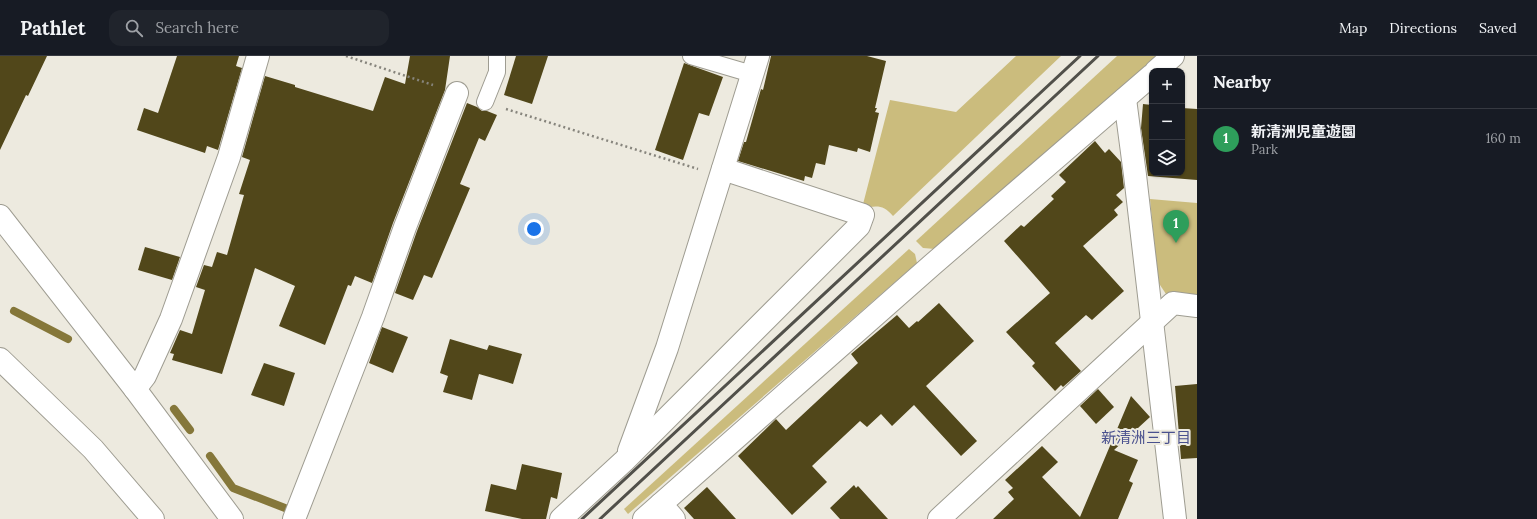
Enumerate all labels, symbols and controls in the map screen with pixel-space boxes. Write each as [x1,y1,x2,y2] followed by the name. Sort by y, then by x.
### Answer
[109,10,389,46] search box
[20,16,85,40] text: Pathlet
[123,17,145,39] icon: search
[155,18,239,37] text: Search here
[1339,19,1367,37] text: Map
[1389,19,1457,37] text: Directions
[1479,19,1517,37] text: Saved
[1149,68,1185,176] map controls
[1149,68,1185,104] button: +
[1213,71,1271,93] text: Nearby
[1149,104,1185,140] button: −
[1251,122,1356,141] text: 新清洲児童遊園
[1223,130,1229,147] text: 1
[1486,130,1521,147] text: 160 m
[1149,140,1185,176] button: layers
[1251,141,1278,158] text: Park
[1163,210,1189,243] pin: 1
[524,219,544,239] your location
[1101,428,1191,447] district label: 新清洲三丁目

